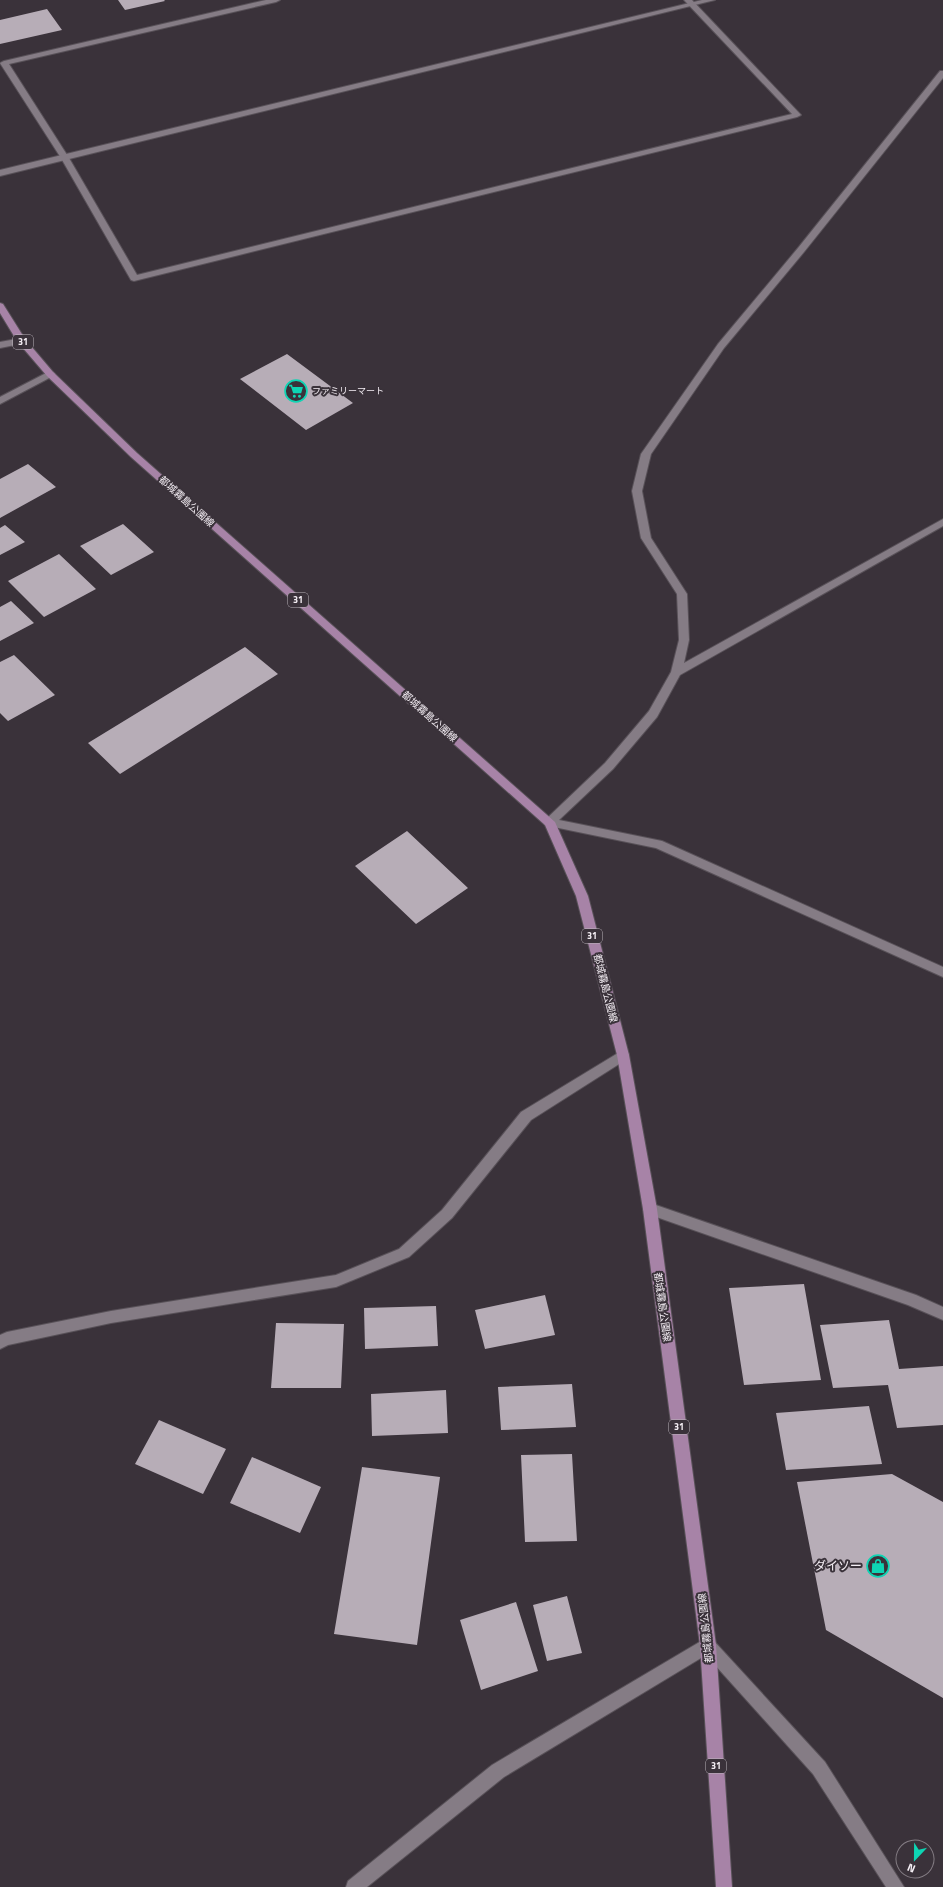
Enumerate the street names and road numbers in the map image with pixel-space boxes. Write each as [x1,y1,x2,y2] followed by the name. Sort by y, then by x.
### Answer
[13,335,33,349] road number: 31
[156,472,218,530] street label: 都城霧島公園線
[288,593,308,607] road number: 31
[399,687,461,745] street label: 都城霧島公園線
[582,929,602,943] road number: 31
[590,952,621,1024] street label: 都城霧島公園線
[650,1271,675,1343] street label: 都城霧島公園線
[669,1420,689,1434] road number: 31
[694,1592,717,1664] street label: 都城霧島公園線
[706,1759,726,1773] road number: 31

